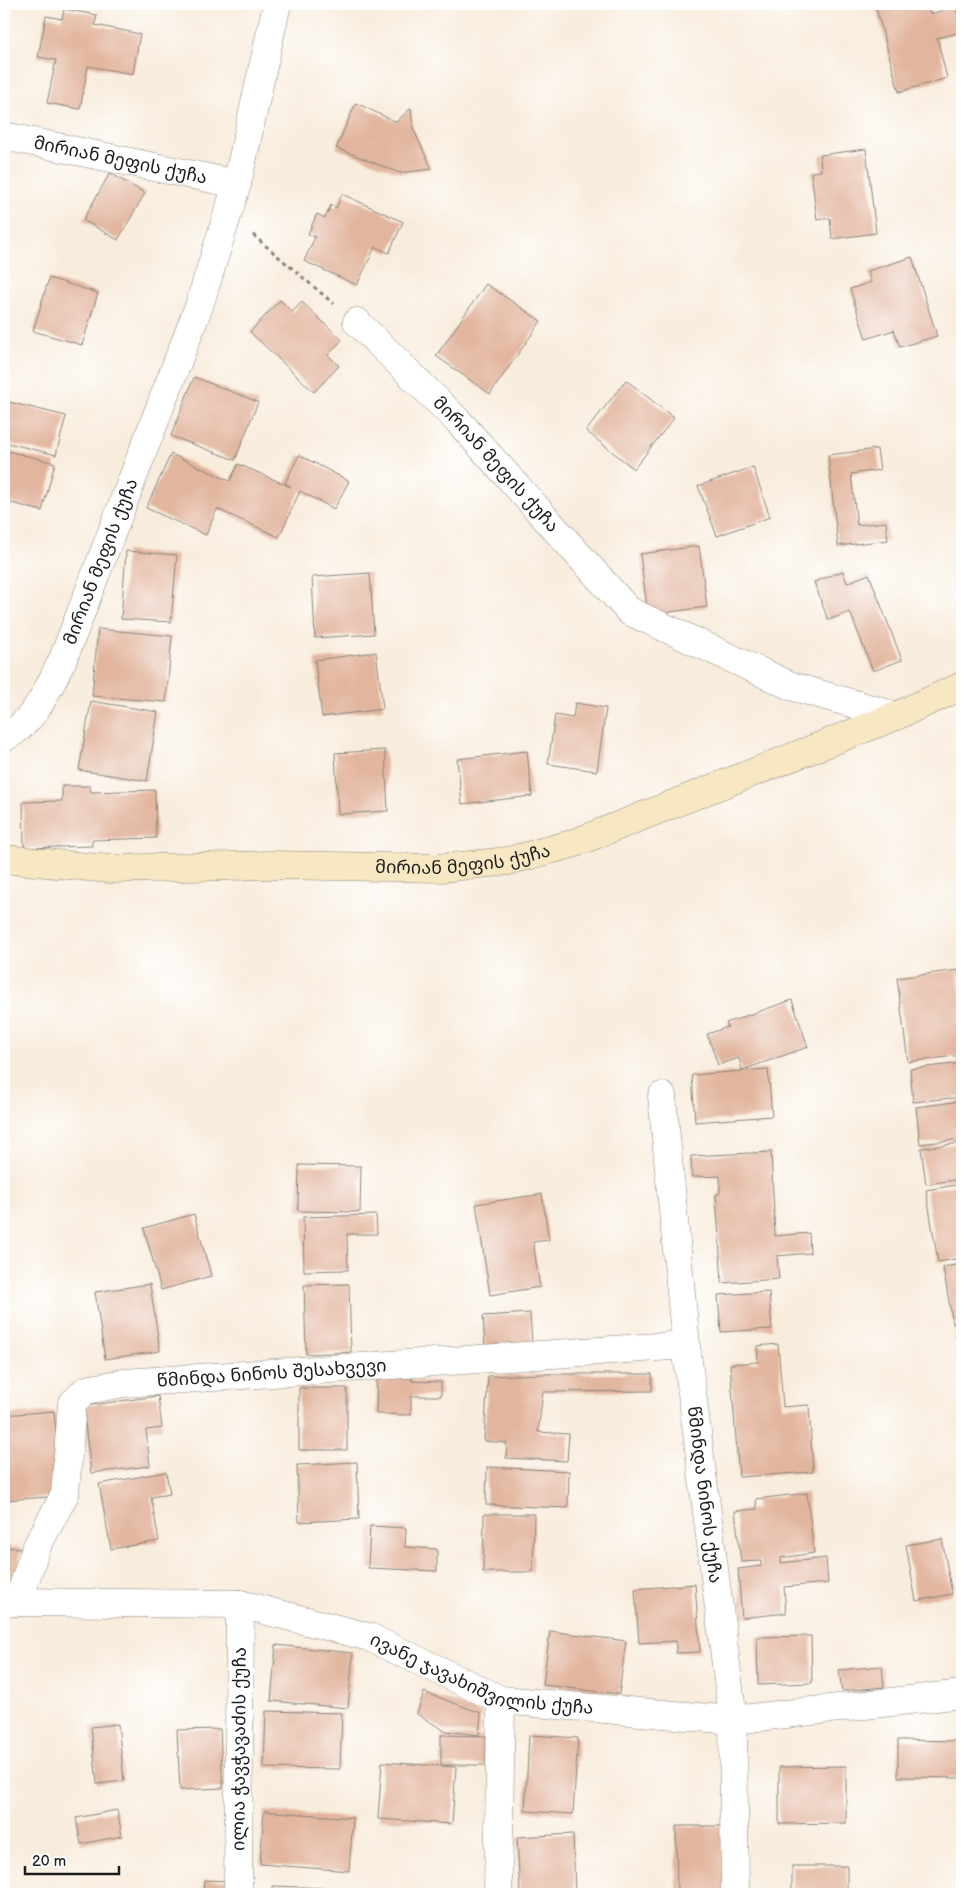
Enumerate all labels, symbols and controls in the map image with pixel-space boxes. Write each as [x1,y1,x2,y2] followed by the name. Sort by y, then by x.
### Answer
[32,132,209,189] street label: მირიან მეფის ქუჩა
[428,392,563,537] street label: მირიან მეფის ქუჩა
[60,476,143,648] street label: მირიან მეფის ქუჩა
[375,840,553,879] street label: მირიან მეფის ქუჩა
[156,1355,387,1392] street label: წმინდა ნინოს შესახვევი
[683,1405,726,1584] street label: წმინდა ნინოს ქუჩა
[367,1629,594,1719] street label: ივანე ჯავახიშვილის ქუჩა
[228,1647,251,1851] street label: ილია ჭავჭავაძის ქუჩა
[25,1843,119,1875] scale bar
[32,1852,66,1871] text: 20 m

